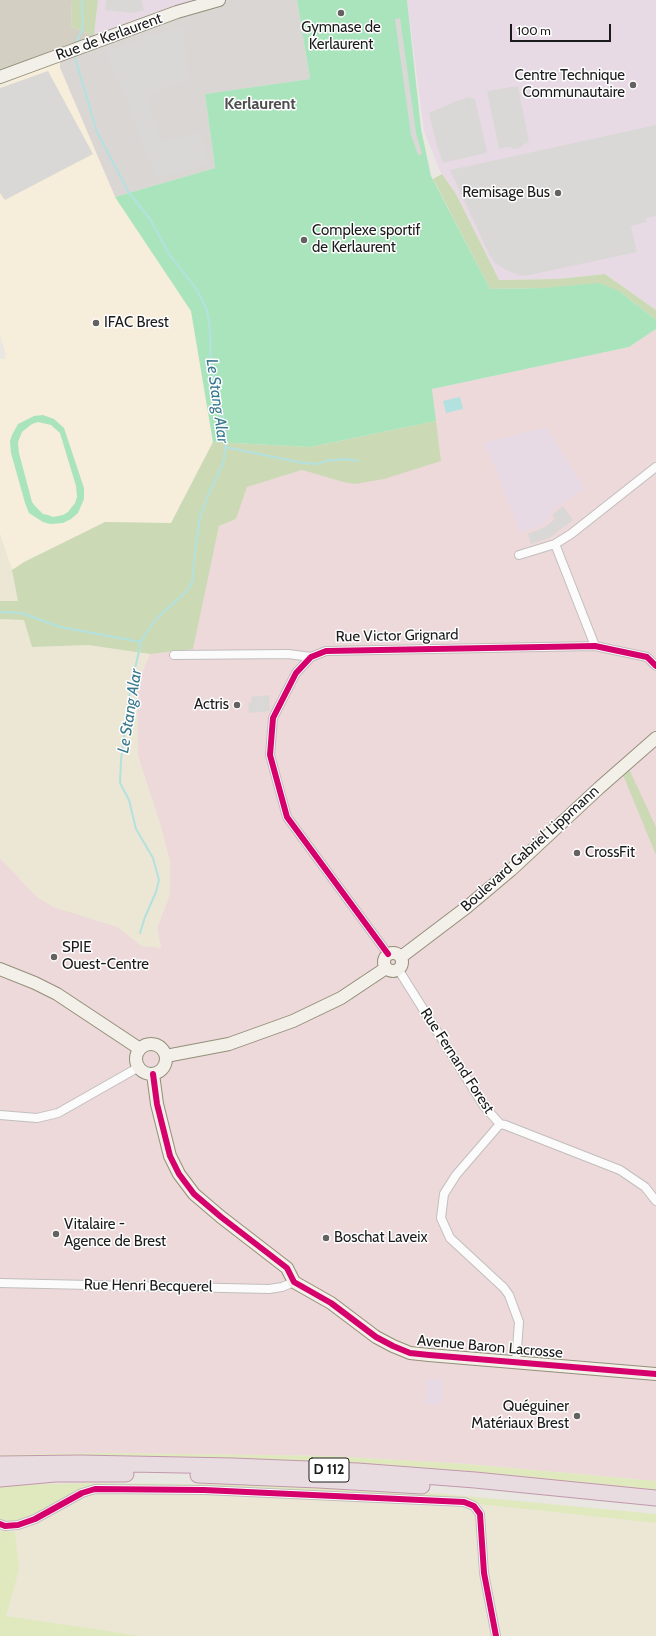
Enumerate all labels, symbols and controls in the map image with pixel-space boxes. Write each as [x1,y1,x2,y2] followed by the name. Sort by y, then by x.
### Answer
[336,8,346,18] marker: Gymnase de Kerlaurent
[53,9,165,65] street label: Rue de Kerlaurent
[512,16,613,42] scale bar
[301,19,381,54] place label: Gymnase de Kerlaurent
[517,23,551,38] text: 100 m
[514,67,625,102] place label: Centre Technique Communautaire
[628,80,638,90] marker: Centre Technique Communautaire
[224,94,296,114] district label: Kerlaurent
[462,184,550,202] place label: Remisage Bus
[553,188,563,198] marker: Remisage Bus
[312,222,421,257] place label: Complexe sportif de Kerlaurent
[299,235,309,245] marker: Complexe sportif de Kerlaurent
[104,314,169,332] place label: IFAC Brest
[91,318,101,328] marker: IFAC Brest
[202,358,232,444] water label: Le Stang Alar
[335,626,459,646] street label: Rue Victor Grignard
[114,668,146,754] water label: Le Stang Alar
[194,696,229,714] place label: Actris
[232,700,242,710] marker: Actris
[457,782,603,916] street label: Boulevard Gabriel Lippmann
[585,844,635,862] place label: CrossFit
[572,848,582,858] marker: CrossFit
[62,939,149,974] place label: SPIE Ouest-Centre
[49,952,59,962] marker: SPIE Ouest-Centre
[416,1005,498,1117] street label: Rue Fernand Forest
[64,1216,166,1251] place label: Vitalaire - Agence de Brest
[51,1229,61,1239] marker: Vitalaire - Agence de Brest
[334,1229,427,1247] place label: Boschat Laveix
[321,1233,331,1243] marker: Boschat Laveix
[84,1276,212,1296] street label: Rue Henri Becquerel
[416,1332,564,1362] street label: Avenue Baron Lacrosse
[471,1398,569,1433] place label: Quéguiner Matériaux Brest
[572,1411,582,1421] marker: Quéguiner Matériaux Brest
[309,1458,349,1482] road number: D 112

